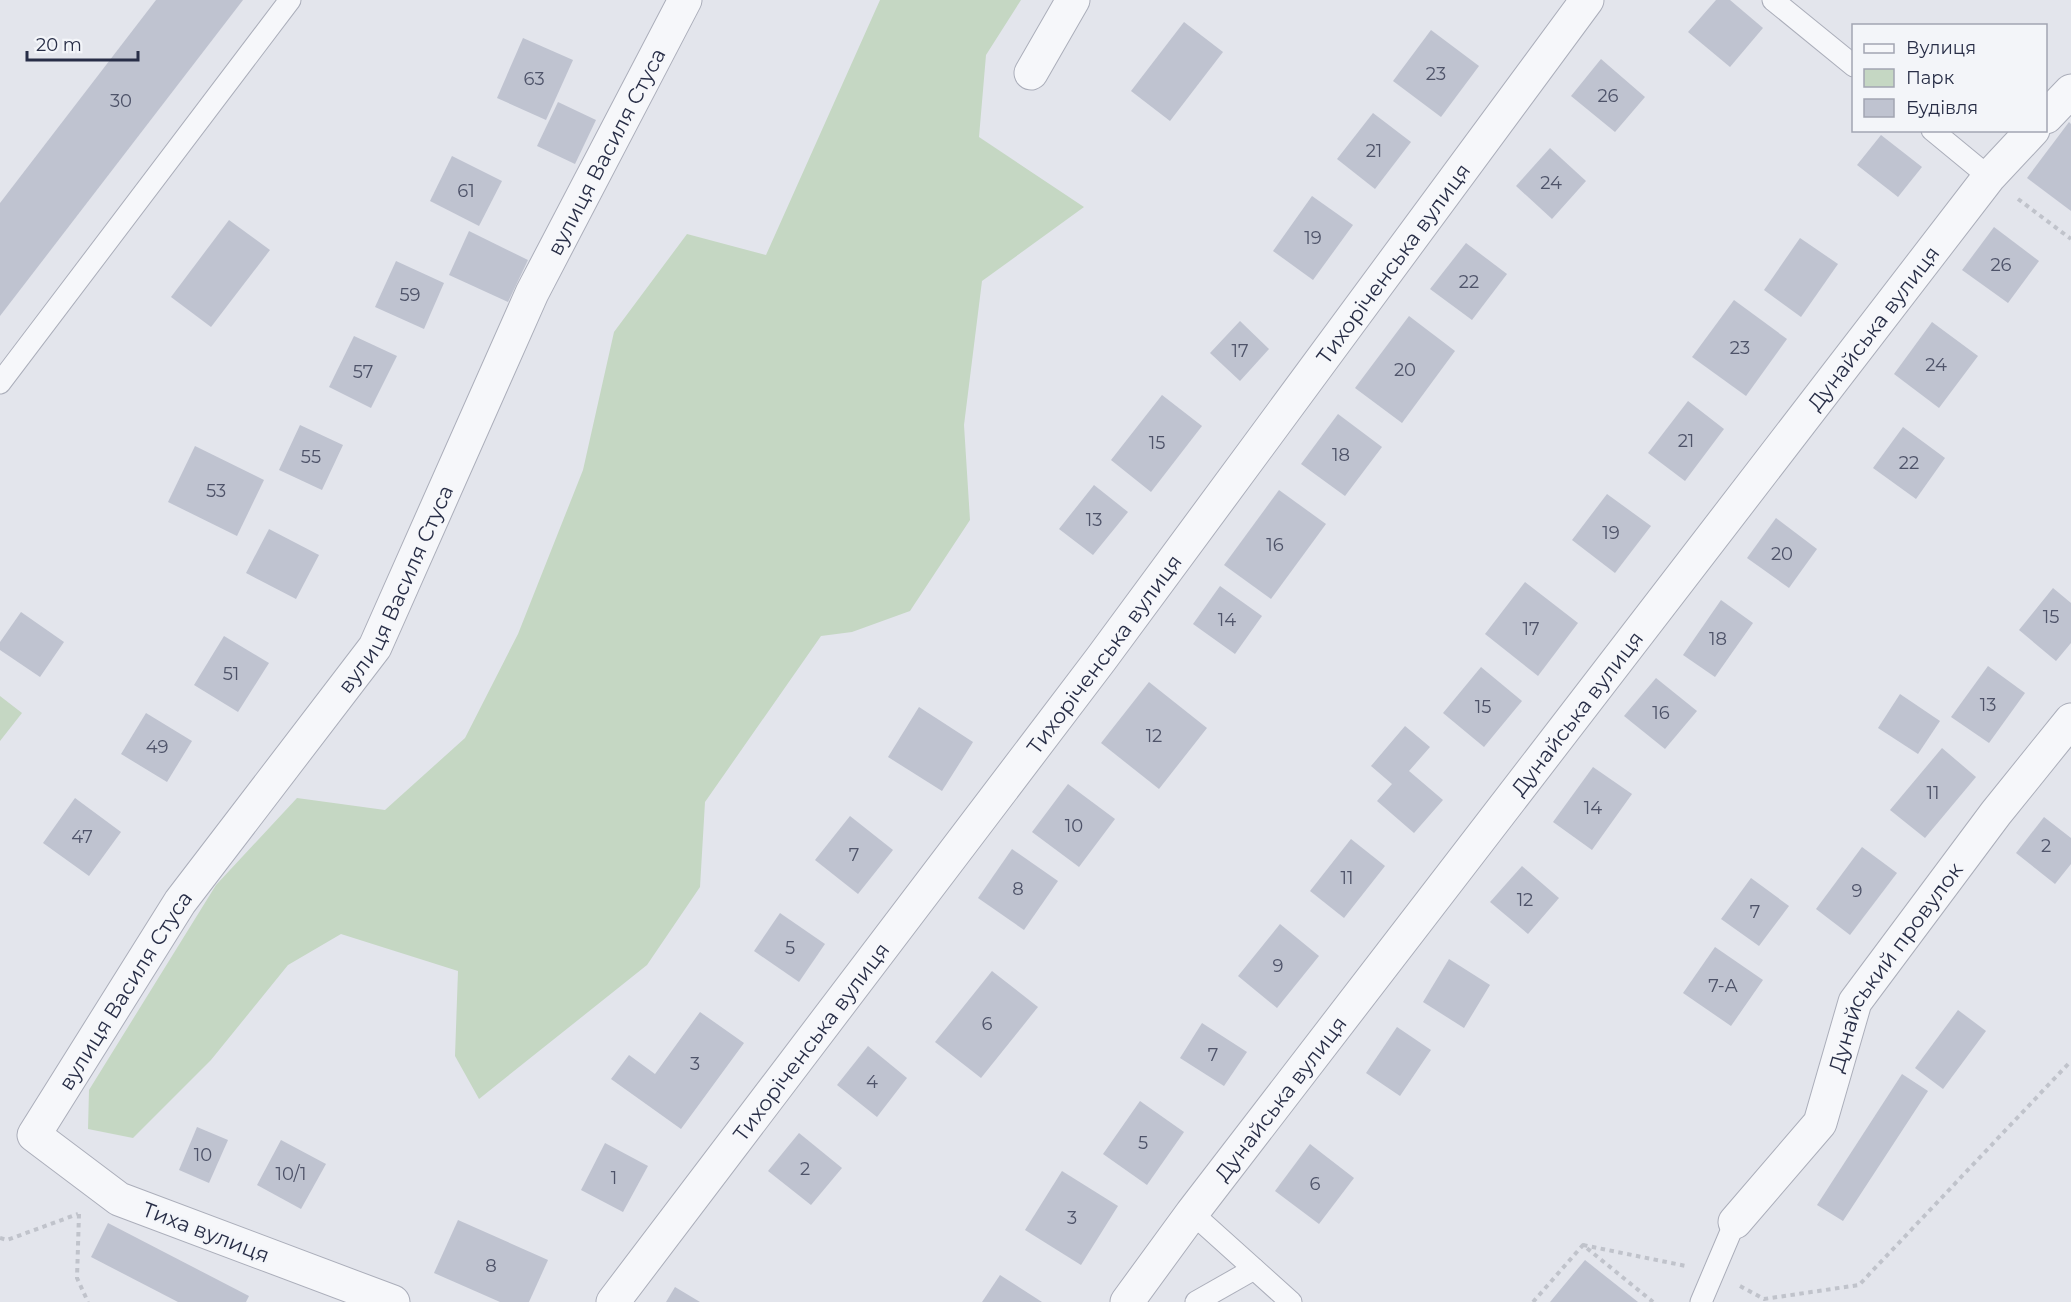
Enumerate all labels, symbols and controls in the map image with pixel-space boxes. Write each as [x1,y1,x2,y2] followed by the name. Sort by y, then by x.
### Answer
[27,24,138,62] scale bar
[1852,24,2047,132] legend
[36,34,82,56] text: 20 m
[1906,37,1976,59] text: Вулиця
[542,44,670,259] street label: вулиця Василя Стуса
[1426,63,1446,85] house number: 23
[1906,67,1955,89] text: Парк
[523,68,545,90] house number: 63
[1597,85,1619,107] house number: 26
[110,90,132,112] house number: 30
[1906,97,1978,119] text: Будівля
[1366,140,1382,162] house number: 21
[1311,158,1475,368] street label: Тихоріченська вулиця
[1540,172,1562,194] house number: 24
[457,180,475,202] house number: 61
[1304,227,1322,249] house number: 19
[1802,241,1944,415] street label: Дунайська вулиця
[1990,254,2012,276] house number: 26
[1459,271,1479,293] house number: 22
[399,284,421,306] house number: 59
[1730,337,1750,359] house number: 23
[1231,340,1249,362] house number: 17
[1925,354,1947,376] house number: 24
[1394,359,1416,381] house number: 20
[353,361,373,383] house number: 57
[1678,430,1694,452] house number: 21
[1149,432,1165,454] house number: 15
[1332,444,1350,466] house number: 18
[301,446,321,468] house number: 55
[1899,452,1919,474] house number: 22
[206,480,226,502] house number: 53
[332,481,458,698] street label: вулиця Василя Стуса
[1086,509,1102,531] house number: 13
[1602,522,1620,544] house number: 19
[1266,534,1284,556] house number: 16
[1771,543,1793,565] house number: 20
[1021,549,1187,759] street label: Тихоріченська вулиця
[2043,606,2059,628] house number: 15
[1218,609,1236,631] house number: 14
[1522,618,1540,640] house number: 17
[1505,626,1648,800] street label: Дунайська вулиця
[1709,628,1727,650] house number: 18
[223,663,239,685] house number: 51
[1980,694,1996,716] house number: 13
[1475,696,1491,718] house number: 15
[1652,702,1670,724] house number: 16
[1146,725,1162,747] house number: 12
[146,736,168,758] house number: 49
[1927,782,1940,804] house number: 11
[1584,797,1602,819] house number: 14
[1065,815,1083,837] house number: 10
[71,826,93,848] house number: 47
[2041,835,2051,857] house number: 2
[849,844,859,866] house number: 7
[1823,857,1967,1075] street label: Дунайський провулок
[1341,867,1354,889] house number: 11
[1012,878,1024,900] house number: 8
[1852,880,1863,902] house number: 9
[53,886,197,1094] street label: вулиця Василя Стуса
[1517,889,1533,911] house number: 12
[1750,901,1760,923] house number: 7
[727,937,894,1146] street label: Тихоріченська вулиця
[785,937,795,959] house number: 5
[1273,955,1284,977] house number: 9
[1708,975,1738,997] house number: 7-А
[1209,1011,1351,1185] street label: Дунайська вулиця
[982,1013,993,1035] house number: 6
[1208,1044,1218,1066] house number: 7
[690,1053,700,1075] house number: 3
[866,1071,878,1093] house number: 4
[1138,1132,1148,1154] house number: 5
[194,1144,212,1166] house number: 10
[800,1158,810,1180] house number: 2
[275,1163,307,1185] house number: 10/1
[611,1167,617,1189] house number: 1
[1310,1173,1321,1195] house number: 6
[139,1196,273,1268] street label: Тиха вулиця
[1067,1207,1077,1229] house number: 3
[485,1255,497,1277] house number: 8

